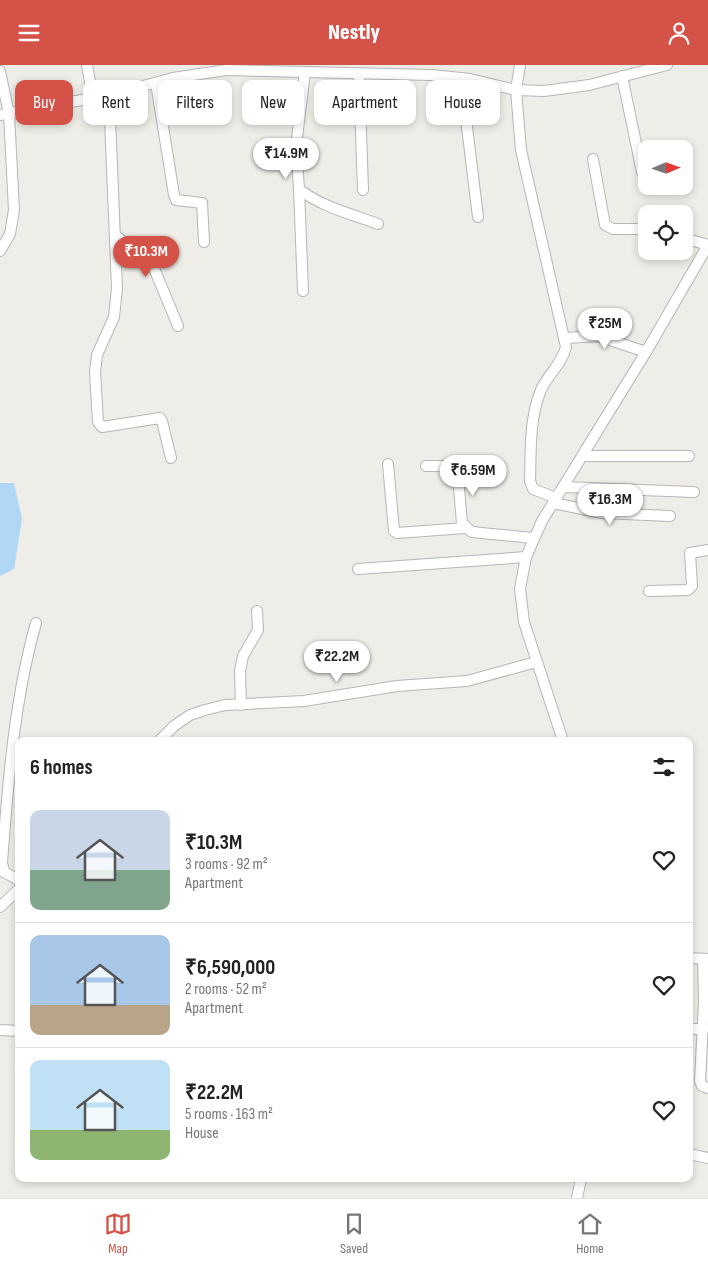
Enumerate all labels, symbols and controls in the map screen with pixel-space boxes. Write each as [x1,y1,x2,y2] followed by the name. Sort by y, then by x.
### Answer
[15,19,43,47] icon: menu
[328,19,380,46] text: Nestly
[665,19,693,47] icon: person
[15,80,73,125] chip: Buy
[83,80,148,125] chip: Rent
[158,80,232,125] chip: Filters
[242,80,304,125] chip: New
[314,80,416,125] chip: Apartment
[426,80,500,125] chip: House
[245,137,327,180] pin: ₹14.9M
[638,140,692,195] north arrow
[638,140,693,260] map controls
[264,144,308,163] text: ₹14.9M
[638,205,693,260] button: locate
[105,235,187,278] pin: ₹10.3M
[124,242,168,261] text: ₹10.3M
[575,307,635,350] pin: ₹25M
[588,314,622,333] text: ₹25M
[432,455,514,497] pin: ₹6.59M
[451,461,495,480] text: ₹6.59M
[569,483,651,526] pin: ₹16.3M
[588,490,632,509] text: ₹16.3M
[296,641,378,683] pin: ₹22.2M
[315,647,359,666] text: ₹22.2M
[650,753,678,781] icon: filters
[30,755,93,780] text: 6 homes
[70,830,130,890] icon: home
[185,830,242,855] text: ₹10.3M
[650,846,678,874] icon: heart
[185,855,268,874] text: 3 rooms · 92 m²
[185,874,243,893] text: Apartment
[70,955,130,1015] icon: home
[185,955,275,980] text: ₹6,590,000
[650,971,678,999] icon: heart
[185,980,267,999] text: 2 rooms · 52 m²
[185,999,243,1018] text: Apartment
[70,1080,130,1140] icon: home
[185,1080,243,1105] text: ₹22.2M
[650,1096,678,1124] icon: heart
[185,1105,273,1124] text: 5 rooms · 163 m²
[185,1124,219,1143] text: House
[104,1210,132,1257] tab: Map
[340,1210,368,1257] tab: Saved
[576,1210,604,1257] tab: Home

